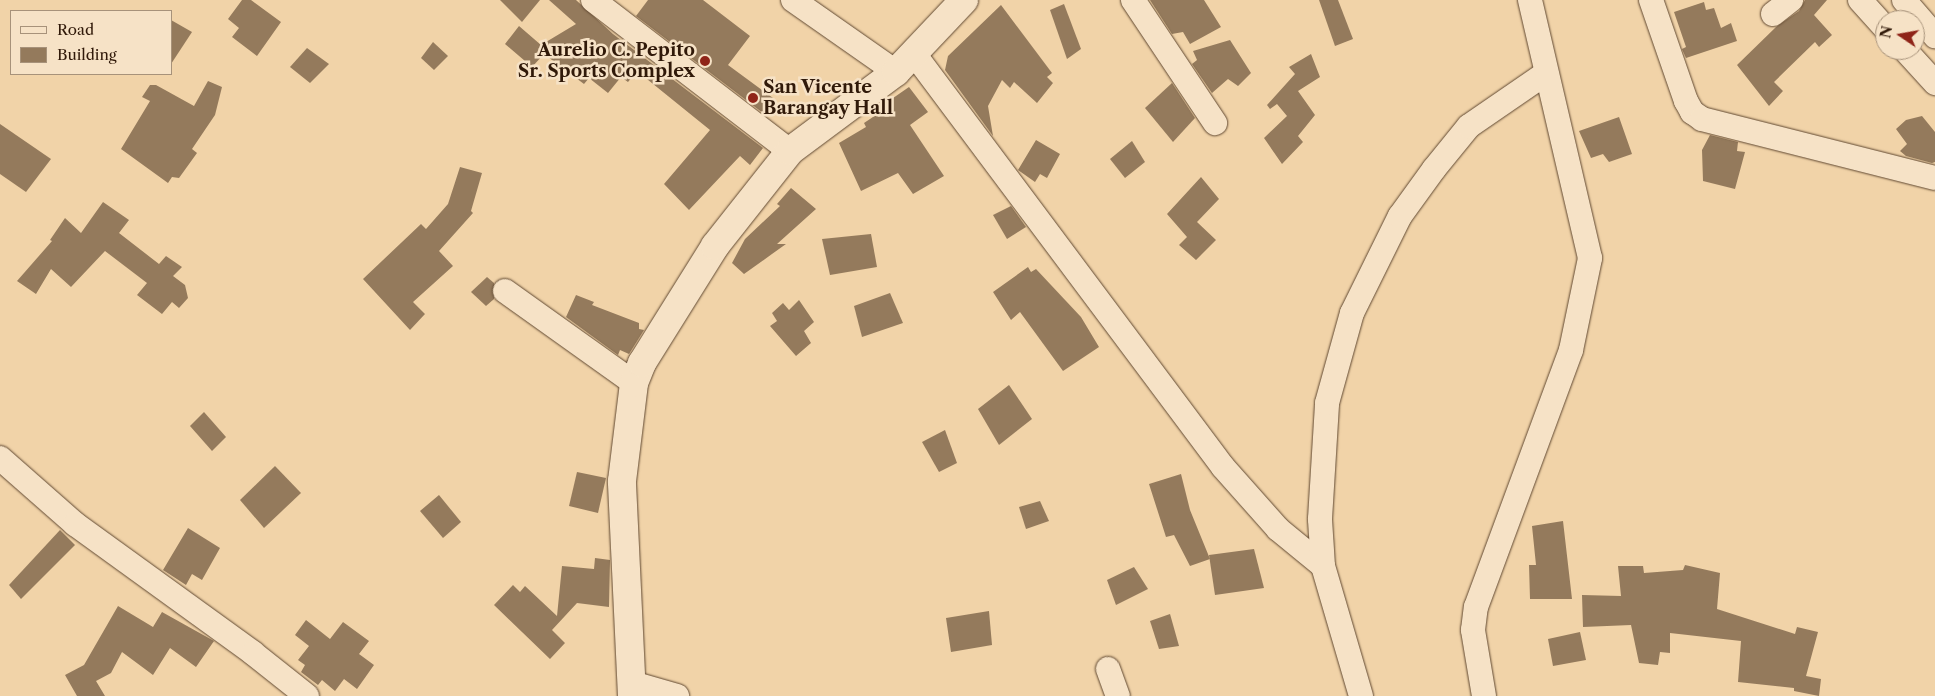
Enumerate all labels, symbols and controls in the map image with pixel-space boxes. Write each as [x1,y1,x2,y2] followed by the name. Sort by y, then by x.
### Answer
[10,10,172,75] legend
[1875,10,1925,60] north arrow
[57,20,94,39] text: Road
[1876,24,1896,40] text: N
[518,40,695,82] place label: Aurelio C. Pepito Sr. Sports Complex
[57,45,117,64] text: Building
[699,55,711,67] marker: Aurelio C. Pepito Sr. Sports Complex
[763,77,894,120] place label: San Vicente Barangay Hall
[747,92,759,104] marker: San Vicente Barangay Hall

